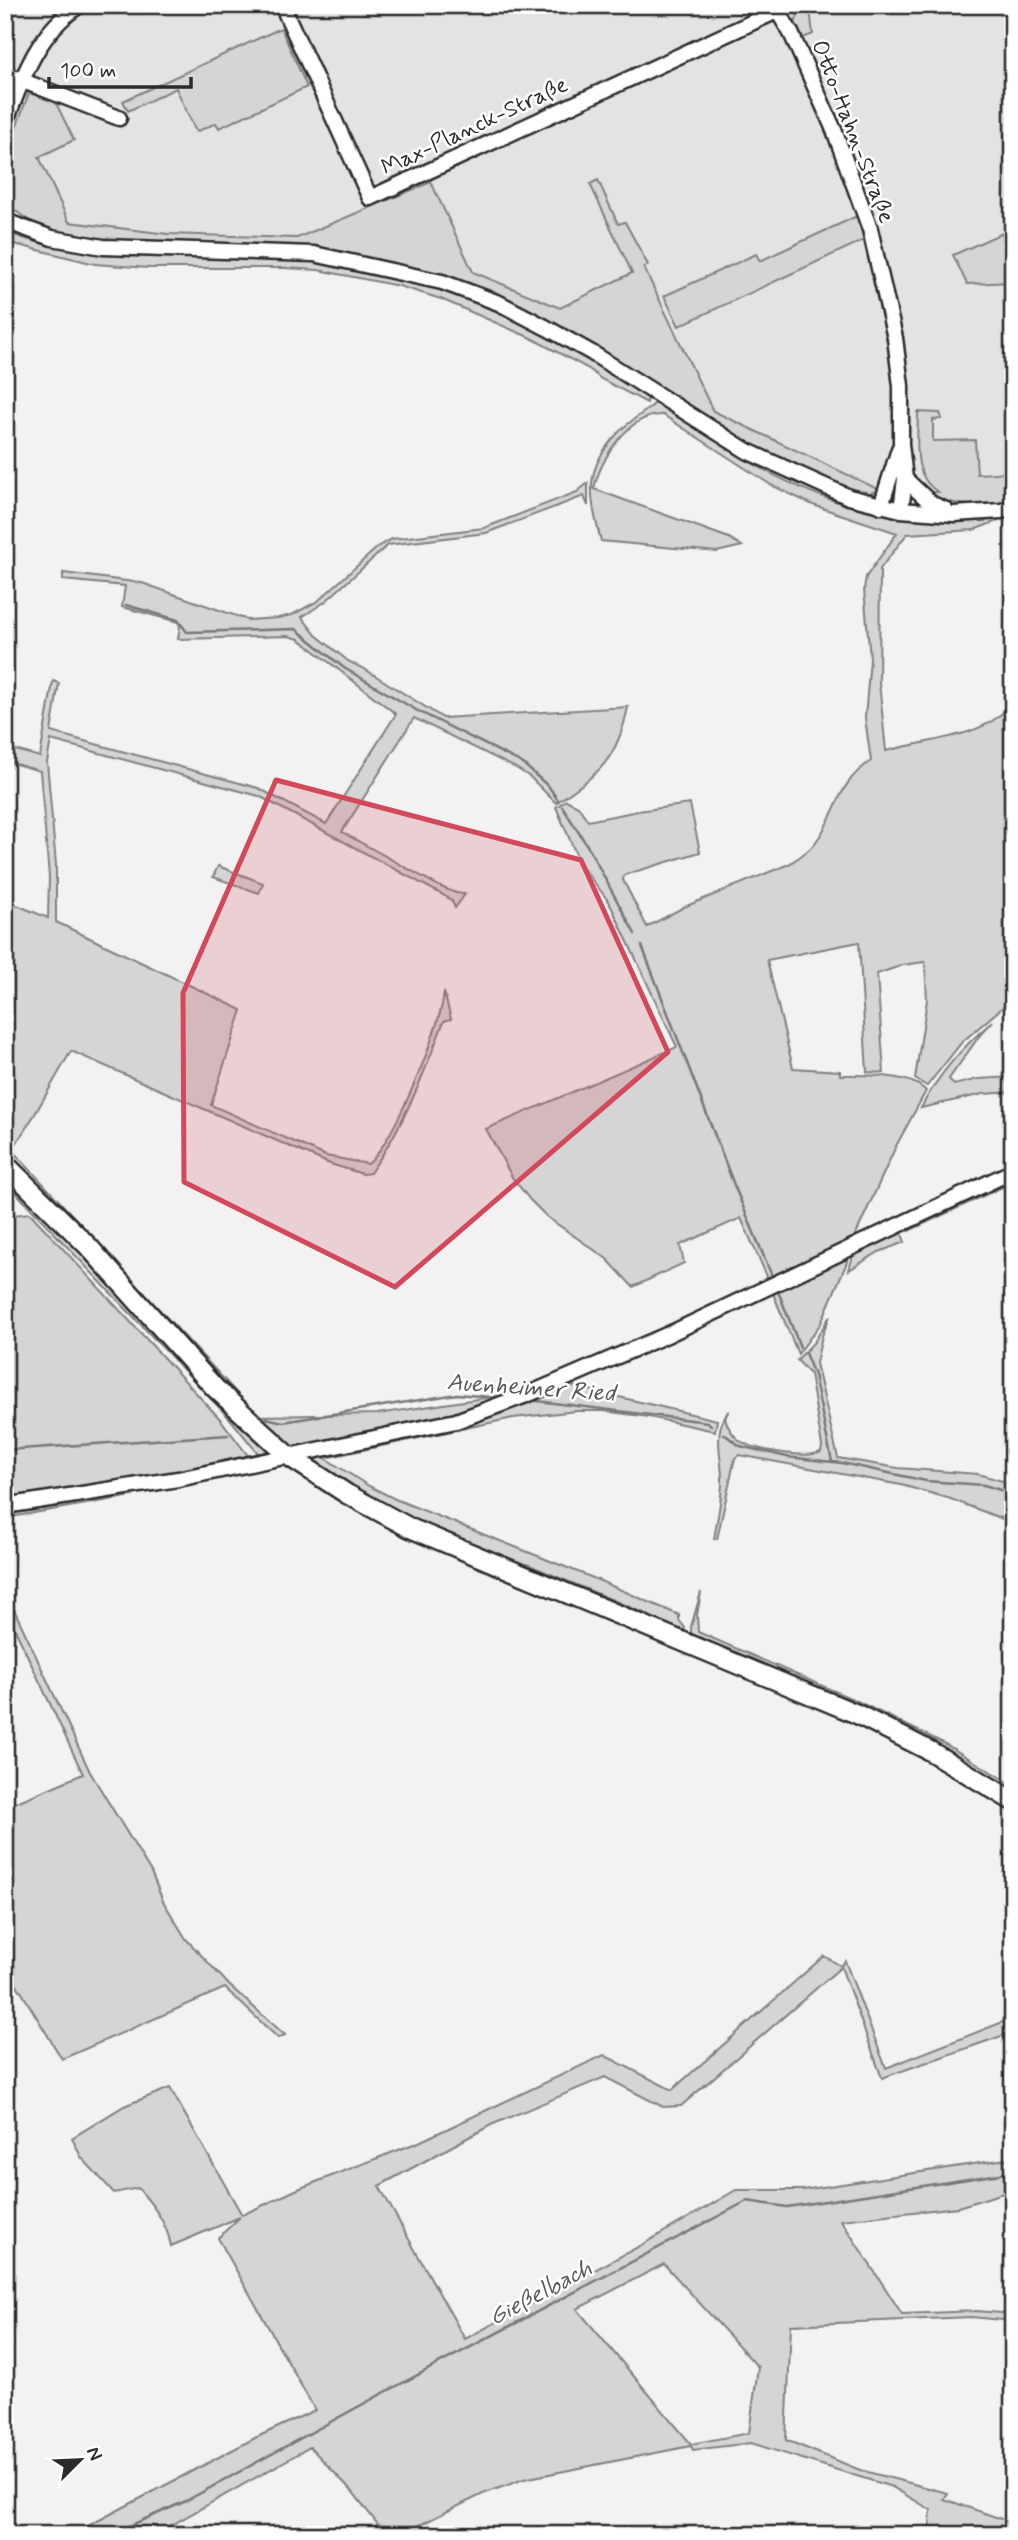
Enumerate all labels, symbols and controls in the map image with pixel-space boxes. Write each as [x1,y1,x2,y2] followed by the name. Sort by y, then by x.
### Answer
[803,36,901,227] street label: Otto-Hahn-Straße
[49,46,191,90] scale bar
[60,57,116,85] text: 100 m
[377,70,573,183] street label: Max-Planck-Straße
[446,1367,619,1410] water label: Auenheimer Ried
[484,2253,598,2333] water label: Gießelbach
[46,2424,116,2494] north arrow
[80,2443,108,2465] text: N

